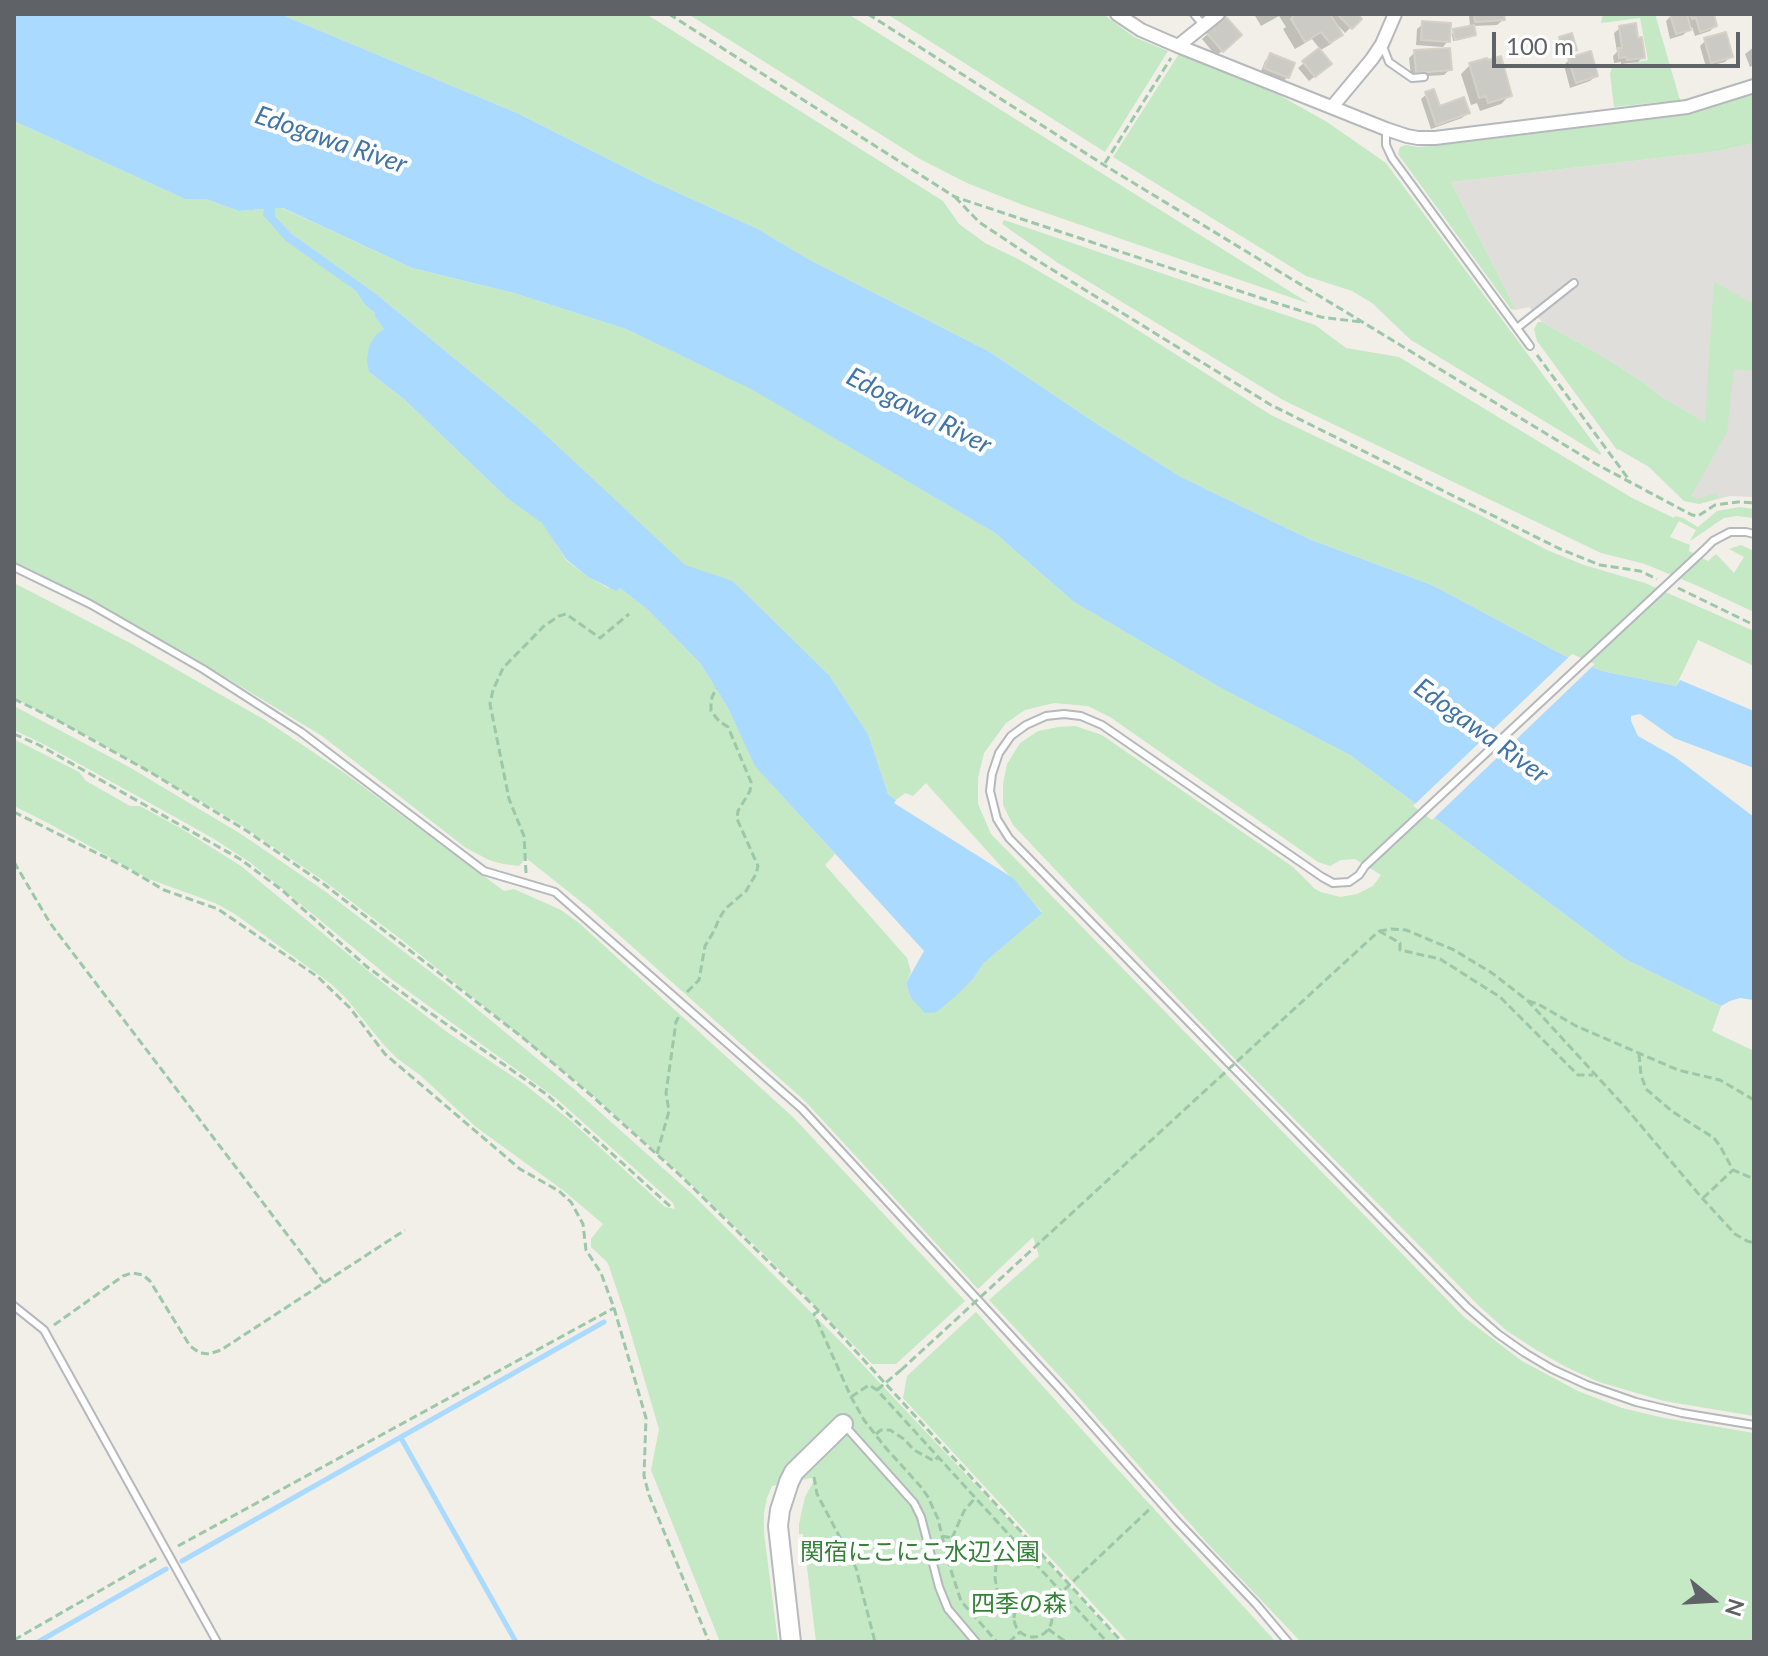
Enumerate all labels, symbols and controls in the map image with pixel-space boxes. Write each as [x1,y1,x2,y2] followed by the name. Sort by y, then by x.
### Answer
[1496,16,1744,66] scale bar
[1506,31,1574,60] text: 100 m
[251,99,411,181] water label: Edogawa River
[841,361,997,461] water label: Edogawa River
[1408,672,1554,790] water label: Edogawa River
[800,1538,1040,1566] park label: 関宿にこにこ水辺公園
[1672,1560,1752,1640] north arrow
[971,1590,1067,1618] park label: 四季の森
[1720,1595,1751,1620] text: N

